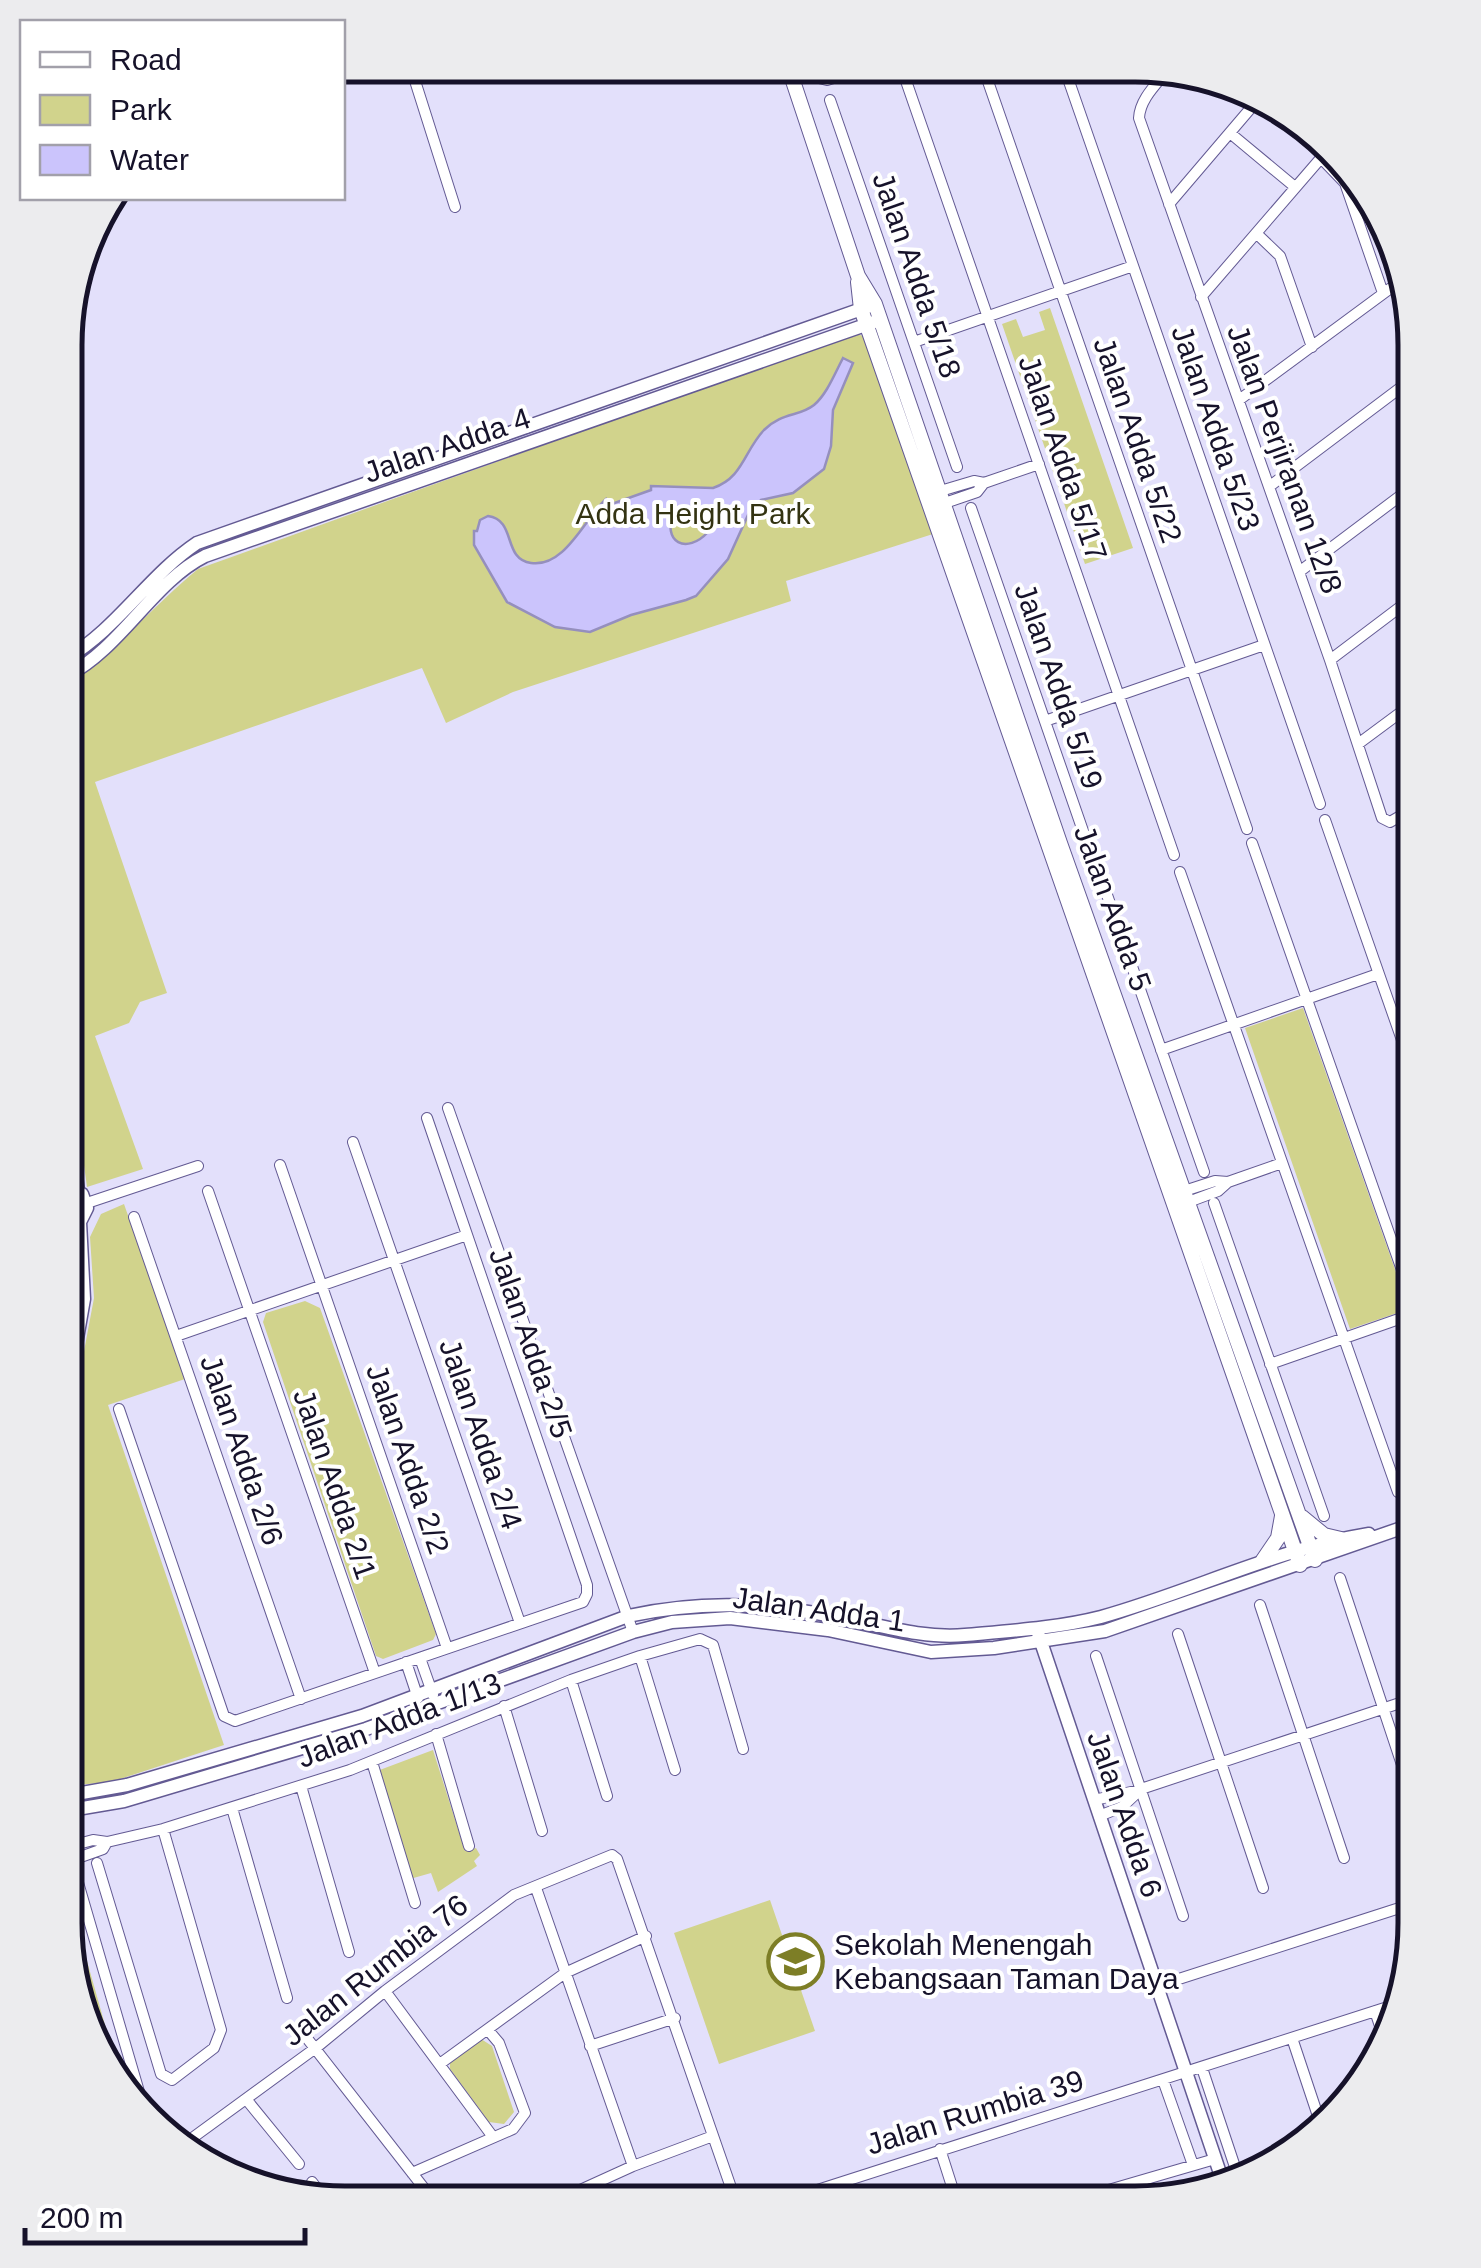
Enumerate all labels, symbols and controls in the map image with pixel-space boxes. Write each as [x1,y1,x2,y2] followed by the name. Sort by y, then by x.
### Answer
[20,20,345,200] legend
[110,43,182,76] text: Road
[110,93,173,126] text: Park
[110,143,189,176] text: Water
[866,168,968,382] street label: Jalan Adda 5/18
[1221,320,1349,598] street label: Jalan Perjiranan 12/8
[1165,321,1267,535] street label: Jalan Adda 5/23
[1087,333,1189,547] street label: Jalan Adda 5/22
[1012,351,1114,565] street label: Jalan Adda 5/17
[360,401,534,489] street label: Jalan Adda 4
[575,497,812,530] park label: Adda Height Park
[1008,579,1110,793] street label: Jalan Adda 5/19
[1068,821,1158,995] street label: Jalan Adda 5
[483,1244,579,1442] street label: Jalan Adda 2/5
[433,1335,529,1533] street label: Jalan Adda 2/4
[194,1351,290,1549] street label: Jalan Adda 2/6
[360,1360,456,1558] street label: Jalan Adda 2/2
[287,1385,383,1583] street label: Jalan Adda 2/1
[731,1581,907,1637] street label: Jalan Adda 1
[293,1666,505,1774] street label: Jalan Adda 1/13
[1081,1727,1169,1901] street label: Jalan Adda 6
[276,1888,474,2052] street label: Jalan Rumbia 76
[834,1928,1179,1995] place label: Sekolah Menengah Kebangsaan Taman Daya
[765,1931,825,1991] school or university icon: Sekolah Menengah Kebangsaan Taman Daya
[863,2063,1087,2161] street label: Jalan Rumbia 39
[25,2183,305,2245] scale bar
[40,2201,123,2234] text: 200 m

